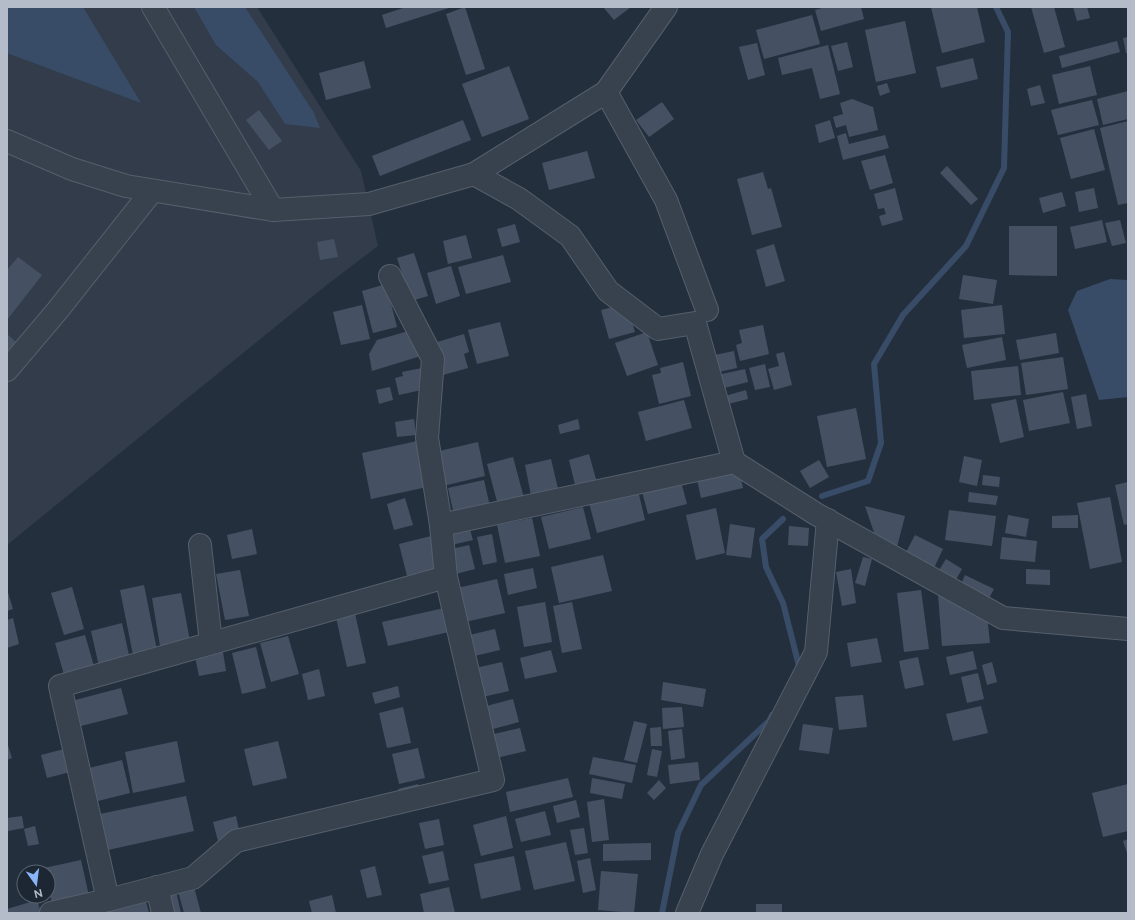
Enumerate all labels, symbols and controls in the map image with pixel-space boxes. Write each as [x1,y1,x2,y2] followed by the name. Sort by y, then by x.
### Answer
[16,864,56,904] north arrow
[33,886,44,901] text: N

